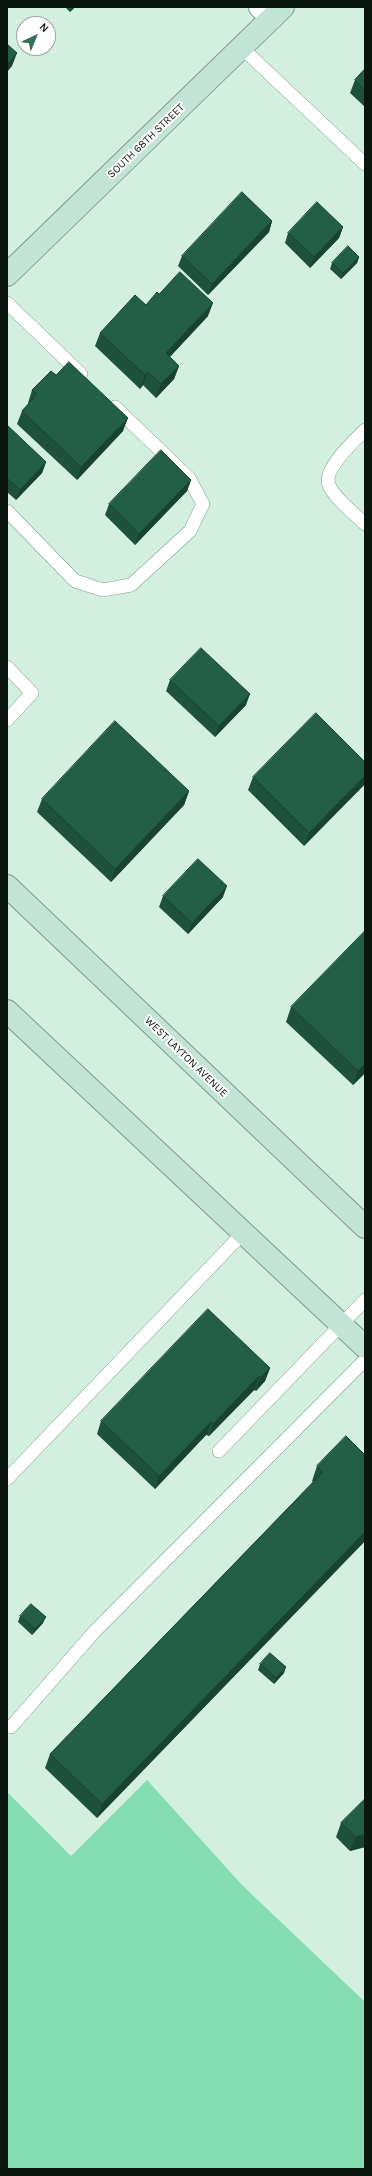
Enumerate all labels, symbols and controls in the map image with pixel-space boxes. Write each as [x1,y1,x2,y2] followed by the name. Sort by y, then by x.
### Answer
[16,16,56,56] north arrow
[37,20,51,35] text: N
[105,101,187,181] street label: SOUTH 68TH STREET
[142,1014,230,1100] street label: WEST LAYTON AVENUE

